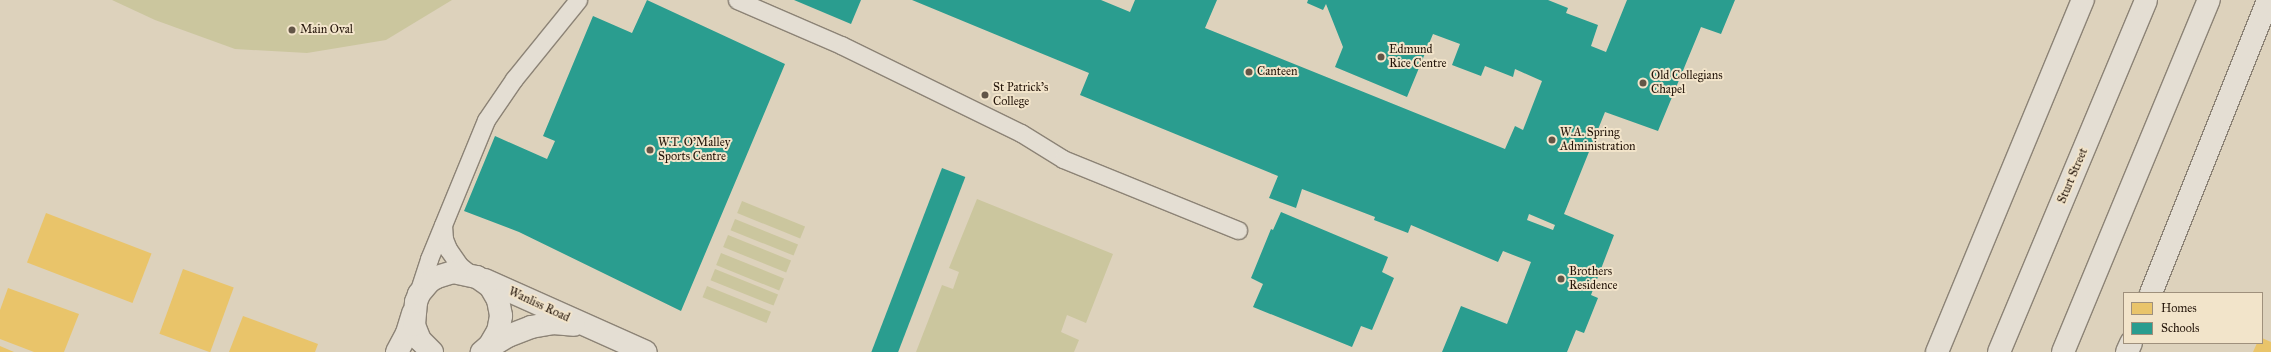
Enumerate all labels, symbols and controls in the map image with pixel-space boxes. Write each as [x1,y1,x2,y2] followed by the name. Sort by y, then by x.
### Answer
[300,23,353,37] place label: Main Oval
[287,25,297,35] marker: Main Oval
[1389,43,1447,71] place label: Edmund Rice Centre
[1376,52,1386,62] marker: Edmund Rice Centre
[1257,65,1297,79] place label: Canteen
[1244,67,1254,77] marker: Canteen
[1651,69,1723,97] place label: Old Collegians Chapel
[1638,78,1648,88] marker: Old Collegians Chapel
[993,81,1048,109] place label: St Patrick's College
[980,90,990,100] marker: St Patrick's College
[1560,126,1636,154] place label: W.A. Spring Administration
[1547,135,1557,145] marker: W.A. Spring Administration
[658,136,730,164] place label: W.T. O'Malley Sports Centre
[645,145,655,155] marker: W.T. O'Malley Sports Centre
[2055,146,2091,206] street label: Sturt Street
[1569,265,1618,293] place label: Brothers Residence
[1556,274,1566,284] marker: Brothers Residence
[506,285,572,325] street label: Wanliss Road
[2123,292,2263,344] legend
[2161,301,2197,315] text: Homes
[2161,321,2199,335] text: Schools

